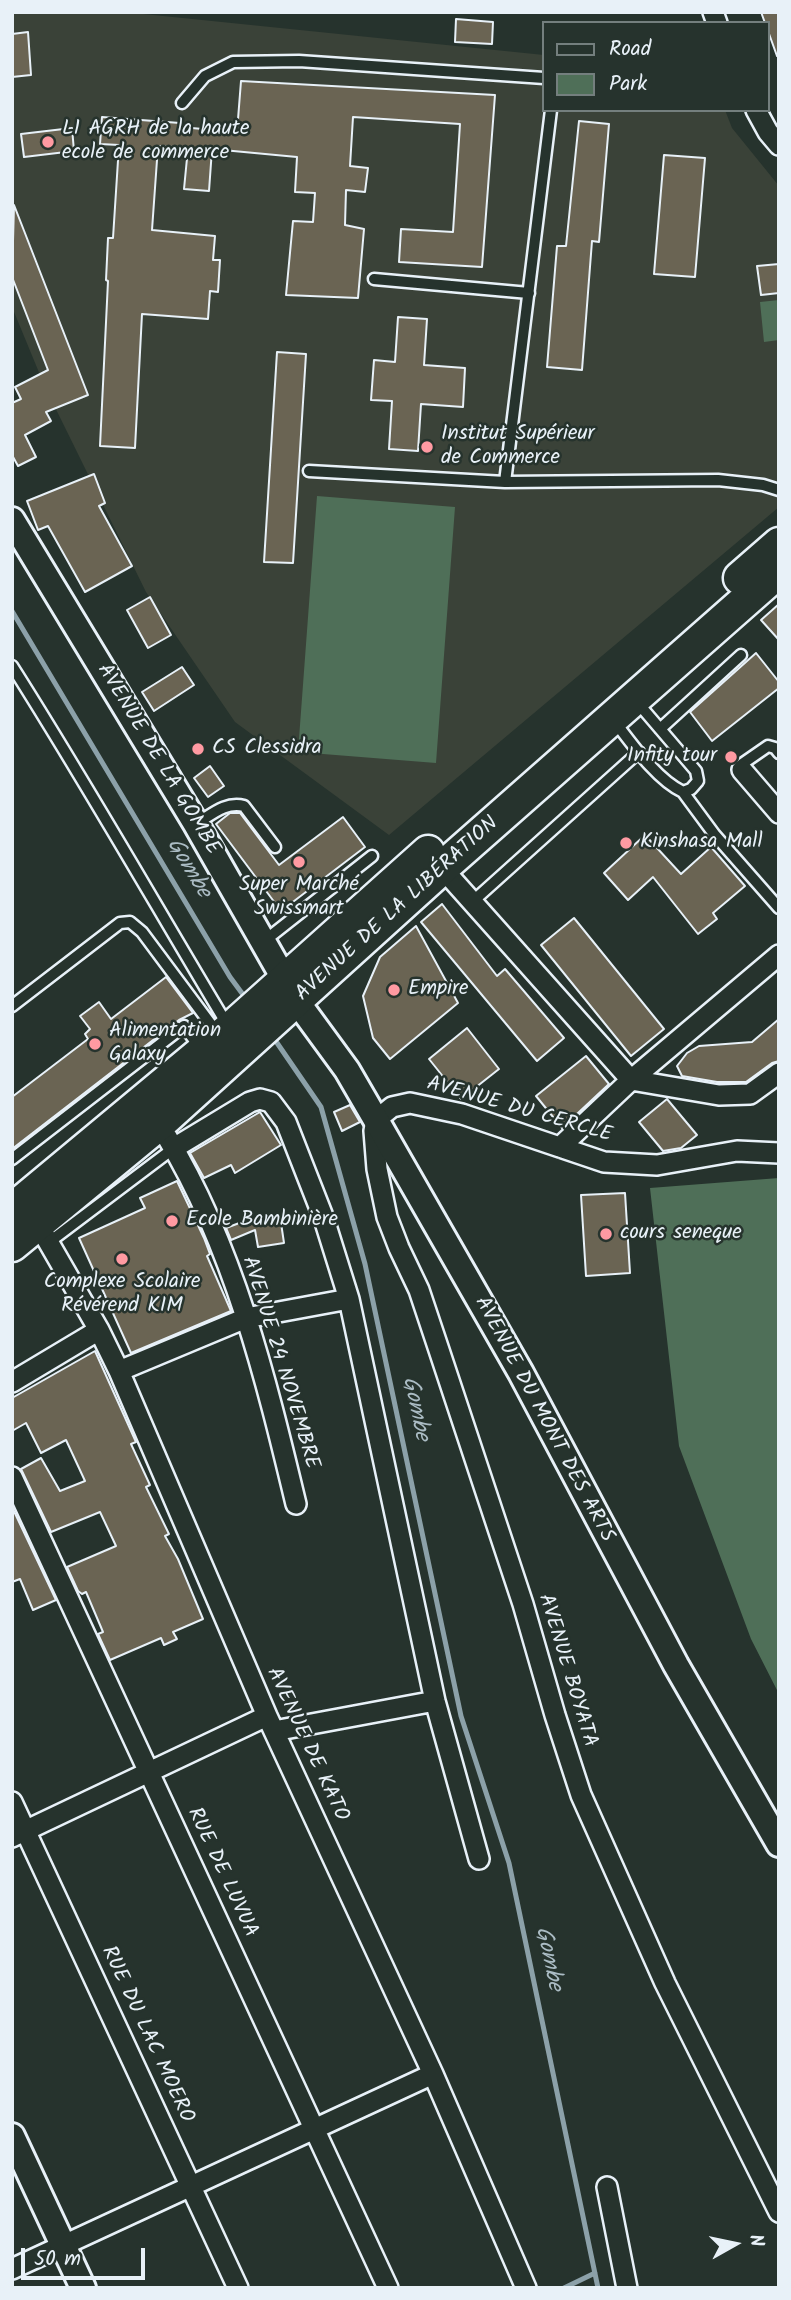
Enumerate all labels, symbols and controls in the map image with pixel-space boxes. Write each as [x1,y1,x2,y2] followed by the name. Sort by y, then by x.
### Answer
[542,21,770,112] legend
[609,33,651,66] text: Road
[609,68,647,101] text: Park
[62,117,249,167] place label: L1 AGRH de la haute ecole de commerce
[40,134,56,150] marker: L1 AGRH de la haute ecole de commerce
[441,422,594,472] place label: Institut Supérieur de Commerce
[419,439,435,455] marker: Institut Supérieur de Commerce
[90,660,224,860] street label: AVENUE DE LA GOMBE
[212,736,321,762] place label: CS Clessidra
[190,741,206,757] marker: CS Clessidra
[627,744,717,770] place label: Infity tour
[723,749,739,765] marker: Infity tour
[291,812,505,1008] street label: AVENUE DE LA LIBÉRATION
[640,830,763,856] place label: Kinshasa Mall
[158,834,216,904] water label: Gombe
[618,835,634,851] marker: Kinshasa Mall
[291,854,307,870] marker: Super Marché Swissmart
[239,873,359,923] place label: Super Marché Swissmart
[408,977,468,1003] place label: Empire
[386,982,402,998] marker: Empire
[109,1019,221,1069] place label: Alimentation Galaxy
[87,1036,103,1052] marker: Alimentation Galaxy
[423,1072,615,1150] street label: AVENUE DU CERCLE
[186,1208,338,1234] place label: Ecole Bambinière
[164,1213,180,1229] marker: Ecole Bambinière
[620,1221,742,1247] place label: cours seneque
[598,1226,614,1242] marker: cours seneque
[114,1251,130,1267] marker: Complexe Scolaire Révérend KIM
[235,1254,323,1472] street label: AVENUE 24 NOVEMBRE
[44,1270,200,1320] place label: Complexe Scolaire Révérend KIM
[467,1293,619,1547] street label: AVENUE DU MONT DES ARTS
[394,1374,434,1444] water label: Gombe
[531,1591,601,1751] street label: AVENUE BOYATA
[259,1664,353,1826] street label: AVENUE DE KATO
[180,1804,262,1942] street label: RUE DE LUVUA
[527,1924,567,1994] water label: Gombe
[94,1943,198,2127] street label: RUE DU LAC MOERO
[700,2209,770,2279] north arrow
[740,2232,771,2249] text: N
[24,2234,149,2278] scale bar
[34,2243,81,2276] text: 50 m

